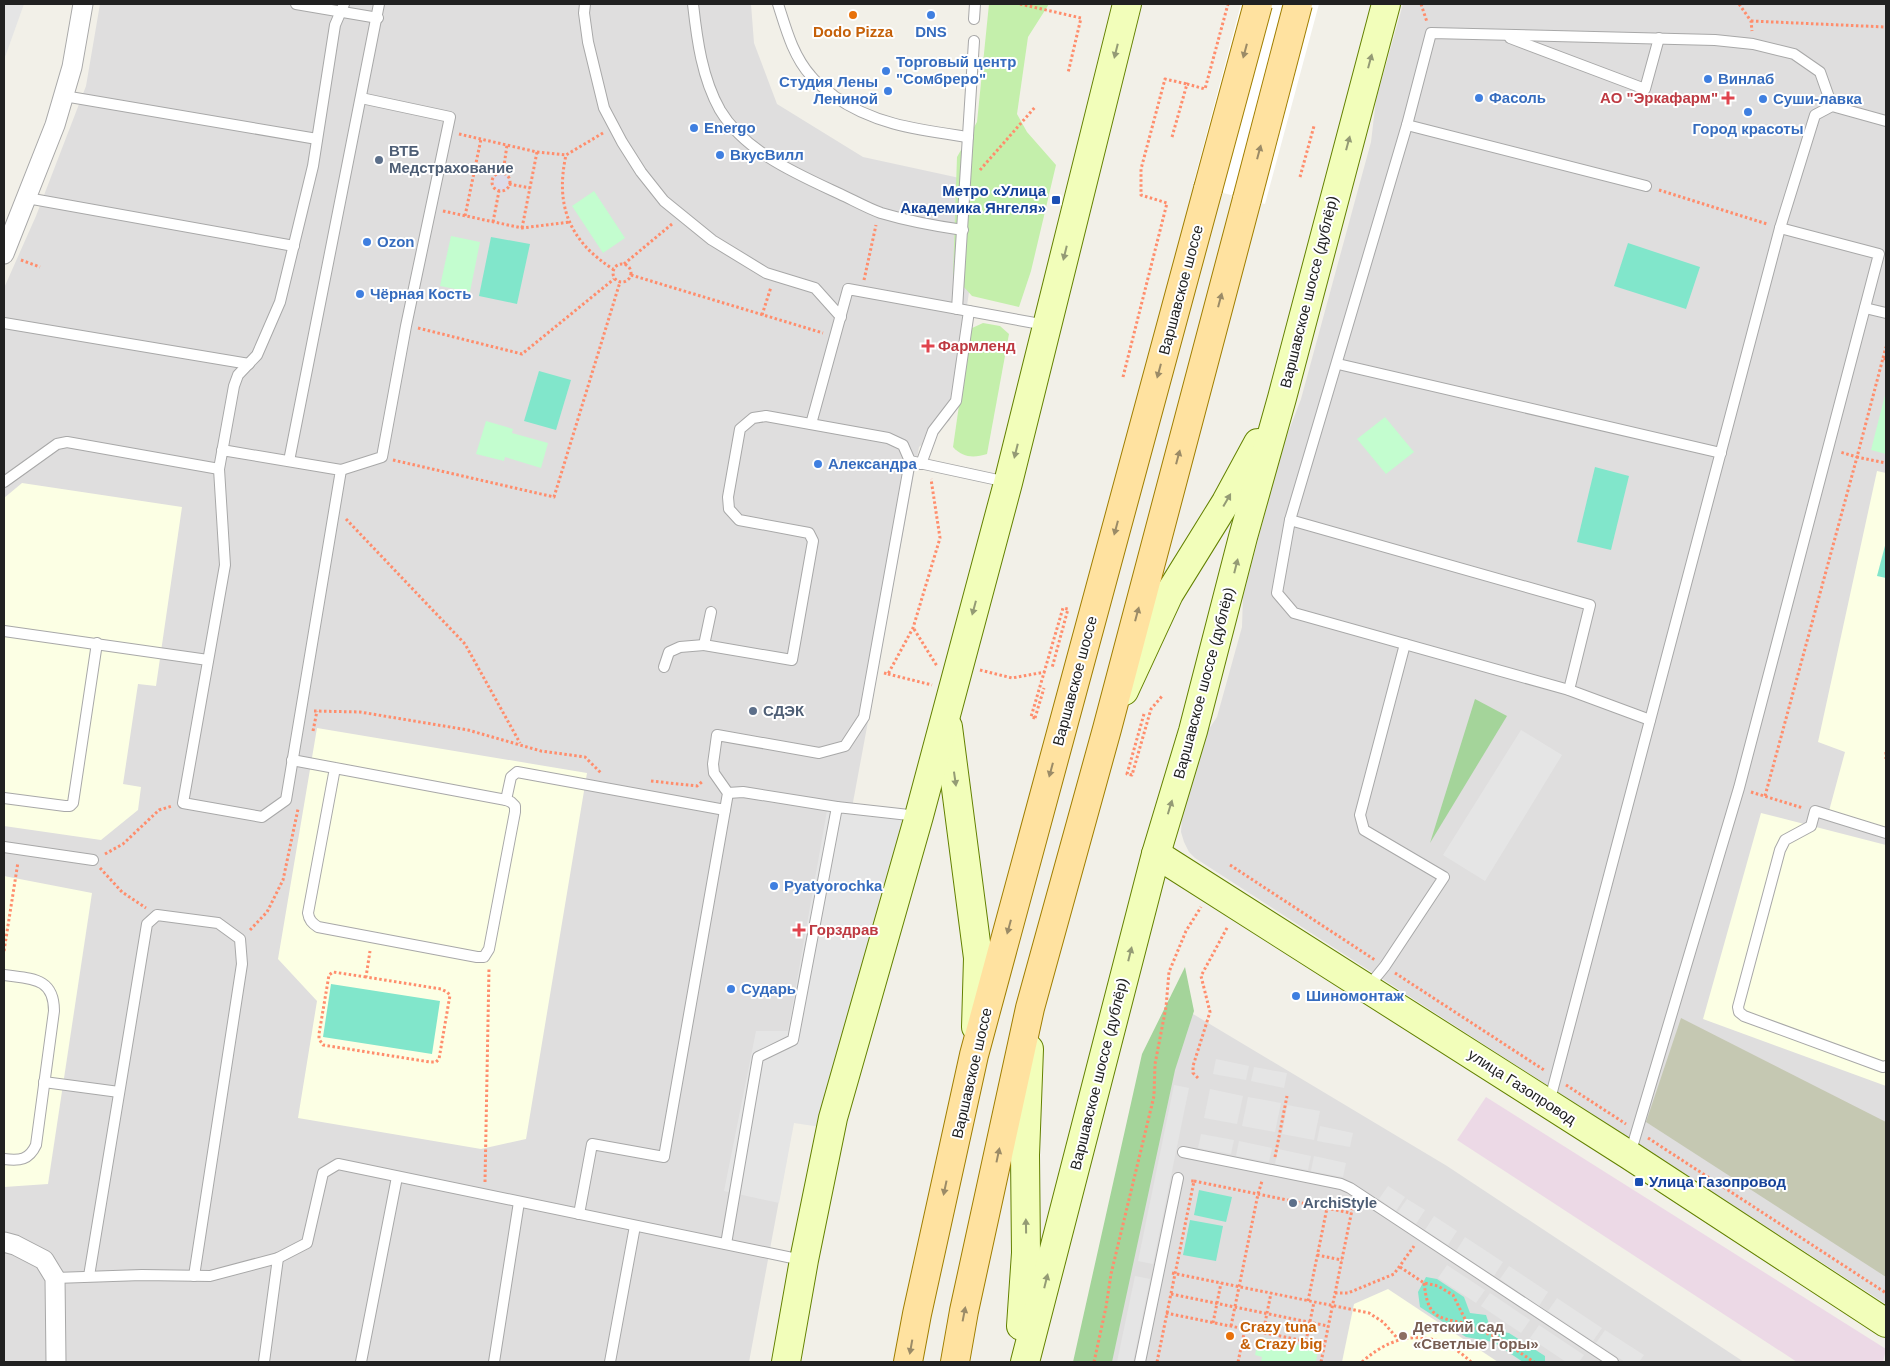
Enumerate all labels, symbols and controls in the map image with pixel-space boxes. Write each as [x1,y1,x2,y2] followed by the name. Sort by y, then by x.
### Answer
[847,9,859,21] marker: Dodo Pizza
[925,9,937,21] marker: DNS
[813,23,894,40] place label: Dodo Pizza
[915,23,947,40] place label: DNS
[1241,43,1249,58] one-way arrow
[1112,44,1120,59] one-way arrow
[896,53,1016,87] place label: Торговый центр "Сомбреро"
[1367,53,1375,68] one-way arrow
[880,65,892,77] marker: Торговый центр "Сомбреро"
[1718,70,1774,87] place label: Винлаб
[779,73,878,107] place label: Студия Лены Лениной
[1702,73,1714,85] marker: Винлаб
[882,85,894,97] marker: Студия Лены Лениной
[1489,89,1546,106] place label: Фасоль
[1600,89,1718,106] place label: АО "Эркафарм"
[1773,90,1862,107] place label: Суши-лавка
[1473,92,1485,104] marker: Фасоль
[1722,92,1734,104] marker: АО "Эркафарм"
[1757,93,1769,105] marker: Суши-лавка
[1742,106,1754,118] marker: Город красоты
[704,119,756,136] place label: Energo
[1692,120,1804,137] place label: Город красоты
[688,122,700,134] marker: Energo
[1345,135,1353,150] one-way arrow
[389,142,513,176] place label: ВТБ Медстрахование
[1255,145,1263,160] one-way arrow
[730,146,804,163] place label: ВкусВилл
[714,149,726,161] marker: ВкусВилл
[373,154,385,166] marker: ВТБ Медстрахование
[900,182,1047,216] place label: Метро «Улица Академика Янгеля»
[1050,194,1062,206] marker: Метро «Улица Академика Янгеля»
[1276,194,1341,390] street label: Варшавское шоссе (дублёр)
[1155,223,1206,357] street label: Варшавское шоссе
[377,233,415,250] place label: Ozon
[361,236,373,248] marker: Ozon
[1061,245,1069,260] one-way arrow
[370,285,471,302] place label: Чёрная Кость
[354,288,366,300] marker: Чёрная Кость
[1216,292,1224,308] one-way arrow
[938,337,1016,354] place label: Фармленд
[922,340,934,352] marker: Фармленд
[1154,364,1162,379] one-way arrow
[1011,444,1019,459] one-way arrow
[1175,450,1183,465] one-way arrow
[828,455,917,472] place label: Александра
[812,458,824,470] marker: Александра
[1222,494,1231,507] one-way arrow
[1112,521,1120,536] one-way arrow
[1232,558,1240,573] one-way arrow
[1170,585,1237,781] street label: Варшавское шоссе (дублёр)
[970,601,978,616] one-way arrow
[1133,607,1141,622] one-way arrow
[1049,614,1100,748] street label: Варшавское шоссе
[763,702,805,719] place label: СДЭК
[747,705,759,717] marker: СДЭК
[1047,762,1055,777] one-way arrow
[951,771,959,787] one-way arrow
[1167,799,1175,814] one-way arrow
[784,877,883,894] place label: Pyatyorochka
[768,880,780,892] marker: Pyatyorochka
[1005,919,1013,934] one-way arrow
[809,921,879,938] place label: Горздрав
[793,924,805,936] marker: Горздрав
[1126,947,1134,962] one-way arrow
[1066,976,1131,1172] street label: Варшавское шоссе (дублёр)
[741,980,796,997] place label: Сударь
[725,983,737,995] marker: Сударь
[1306,987,1404,1004] place label: Шиномонтаж
[1290,990,1302,1002] marker: Шиномонтаж
[948,1006,995,1140] street label: Варшавское шоссе
[1465,1045,1580,1128] street label: улица Газопровод
[994,1148,1002,1163] one-way arrow
[1649,1173,1787,1190] place label: Улица Газопровод
[1633,1176,1645,1188] marker: Улица Газопровод
[941,1181,949,1196] one-way arrow
[1303,1194,1377,1211] place label: ArchiStyle
[1287,1197,1299,1209] marker: ArchiStyle
[1022,1218,1030,1234] one-way arrow
[1042,1274,1050,1289] one-way arrow
[960,1306,968,1322] one-way arrow
[1240,1318,1323,1352] place label: Crazy tuna & Crazy big
[1413,1318,1539,1352] place label: Детский сад «Светлые Горы»
[1224,1330,1236,1342] marker: Crazy tuna & Crazy big
[1397,1330,1409,1342] marker: Детский сад «Светлые Горы»
[906,1340,914,1356] one-way arrow

